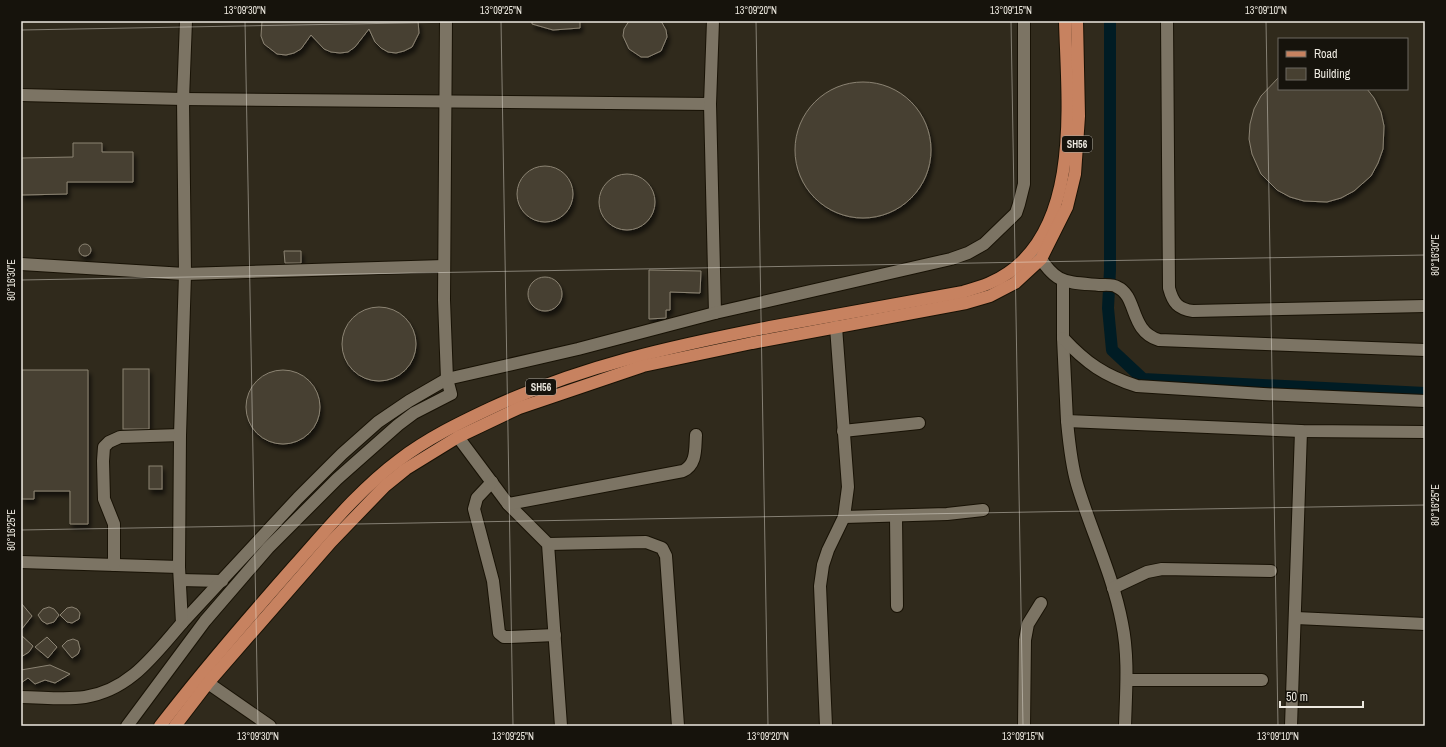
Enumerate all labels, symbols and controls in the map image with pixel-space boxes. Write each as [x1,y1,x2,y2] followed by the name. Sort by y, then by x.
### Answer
[224,4,266,17] text: 13°09'30"N
[480,4,522,17] text: 13°09'25"N
[735,4,777,17] text: 13°09'20"N
[990,4,1032,17] text: 13°09'15"N
[1245,4,1287,17] text: 13°09'10"N
[1278,38,1408,90] legend
[1314,46,1338,62] text: Road
[1314,66,1351,82] text: Building
[1062,136,1092,152] road number: SH56
[1429,234,1442,276] text: 80°16'30"E
[5,259,18,301] text: 80°16'30"E
[526,379,556,395] road number: SH56
[1429,484,1442,526] text: 80°16'25"E
[5,509,18,551] text: 80°16'25"E
[1280,683,1363,709] scale bar
[1286,689,1308,705] text: 50 m
[237,730,279,743] text: 13°09'30"N
[492,730,534,743] text: 13°09'25"N
[747,730,789,743] text: 13°09'20"N
[1002,730,1044,743] text: 13°09'15"N
[1257,730,1299,743] text: 13°09'10"N

